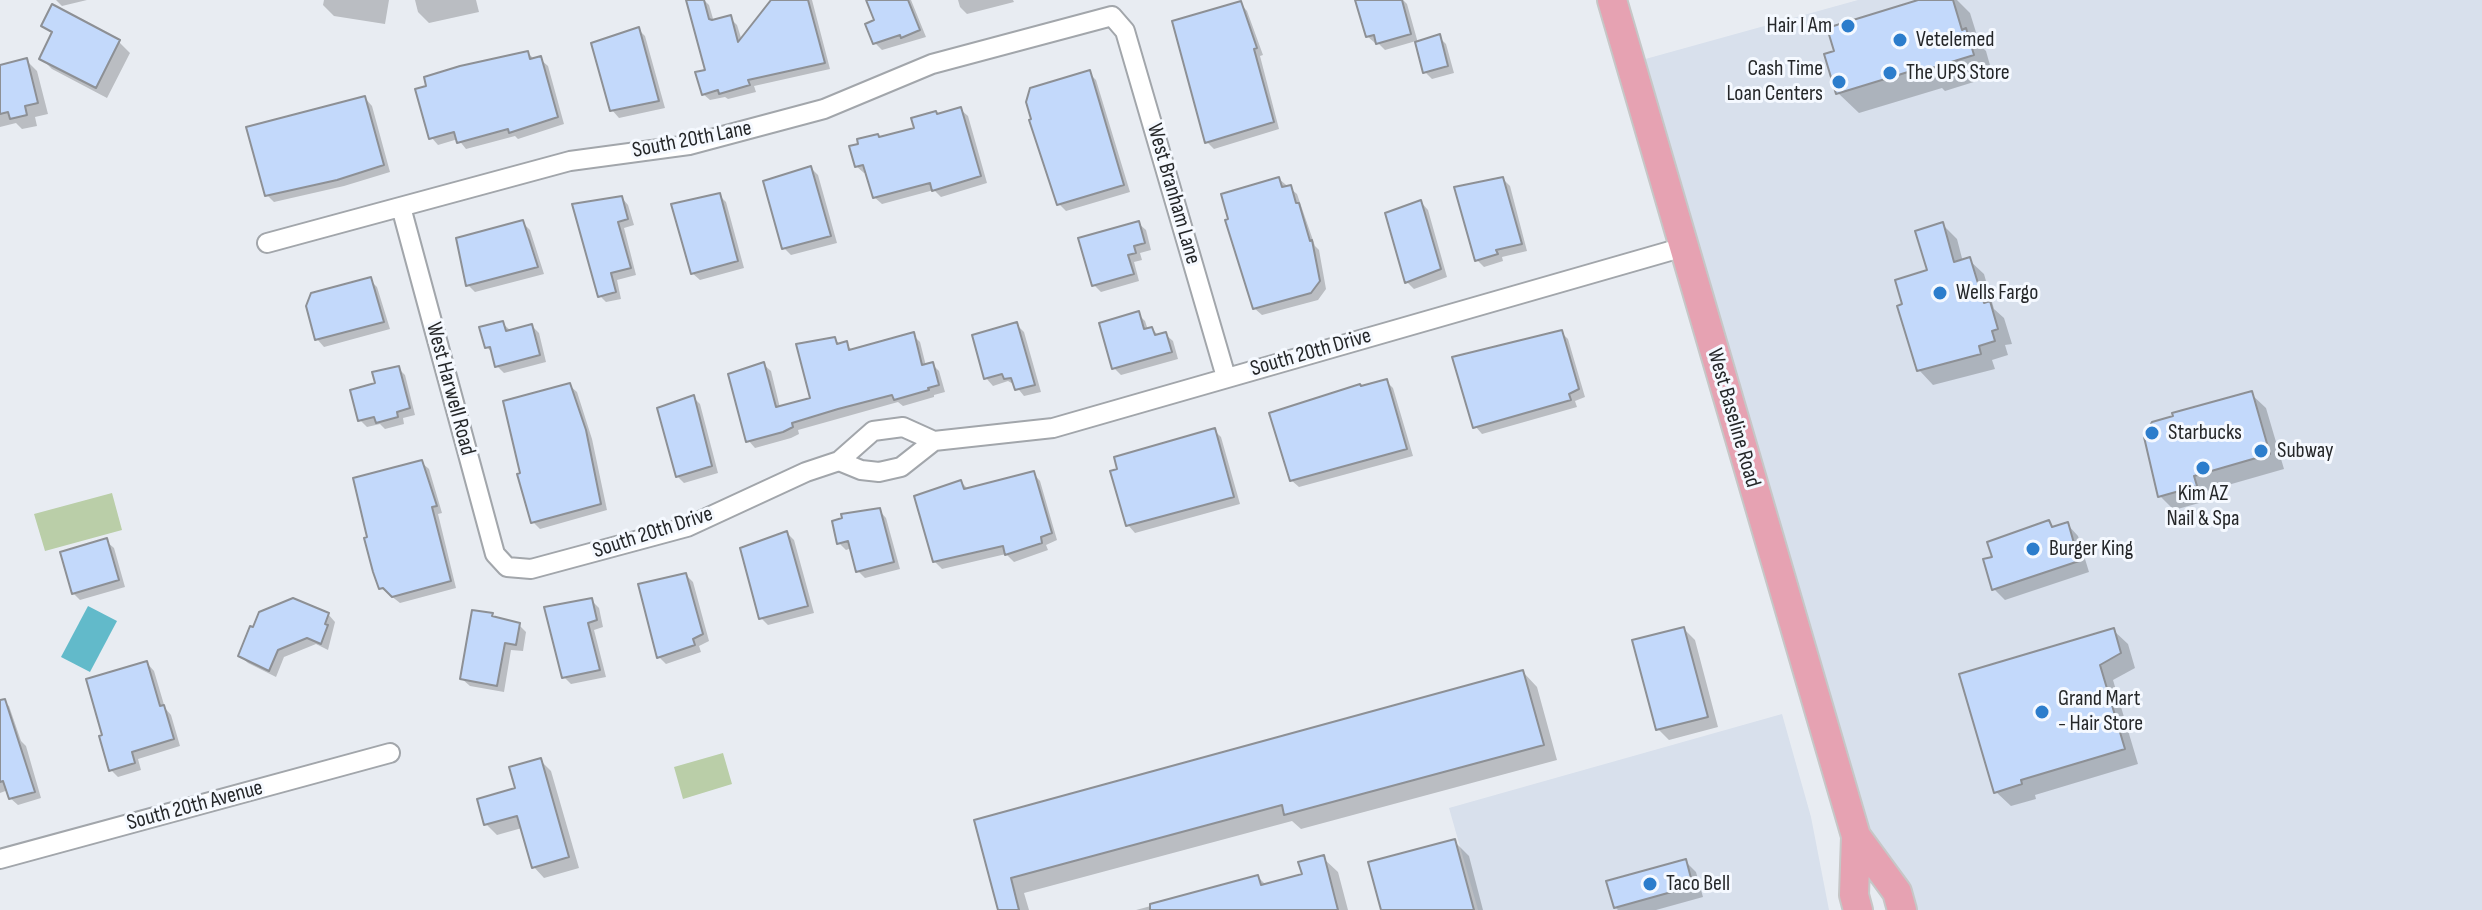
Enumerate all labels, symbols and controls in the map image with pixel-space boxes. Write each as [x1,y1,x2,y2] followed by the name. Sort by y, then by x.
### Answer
[1767,13,1832,39] place label: Hair I Am
[1839,17,1857,35] marker: Hair I Am
[1916,27,1994,53] place label: Vetelemed
[1891,31,1909,49] marker: Vetelemed
[1726,56,1823,108] place label: Cash Time Loan Centers
[1906,60,2010,86] place label: The UPS Store
[1881,64,1899,82] marker: The UPS Store
[1830,73,1848,91] marker: Cash Time Loan Centers
[630,116,754,164] street label: South 20th Lane
[1140,121,1206,267] street label: West Branham Lane
[1956,280,2038,306] place label: Wells Fargo
[1931,284,1949,302] marker: Wells Fargo
[420,320,480,458] street label: West Harwell Road
[1248,323,1374,383] street label: South 20th Drive
[1701,346,1765,490] street label: West Baseline Road
[2168,420,2242,446] place label: Starbucks
[2143,424,2161,442] marker: Starbucks
[2277,438,2334,464] place label: Subway
[2252,442,2270,460] marker: Subway
[2194,459,2212,477] marker: Kim AZ Nail & Spa
[2167,481,2239,532] place label: Kim AZ Nail & Spa
[590,501,716,565] street label: South 20th Drive
[2049,536,2133,562] place label: Burger King
[2024,540,2042,558] marker: Burger King
[2058,686,2143,738] place label: Grand Mart - Hair Store
[2033,703,2051,721] marker: Grand Mart - Hair Store
[124,775,266,837] street label: South 20th Avenue
[1666,871,1730,897] place label: Taco Bell
[1641,875,1659,893] marker: Taco Bell

